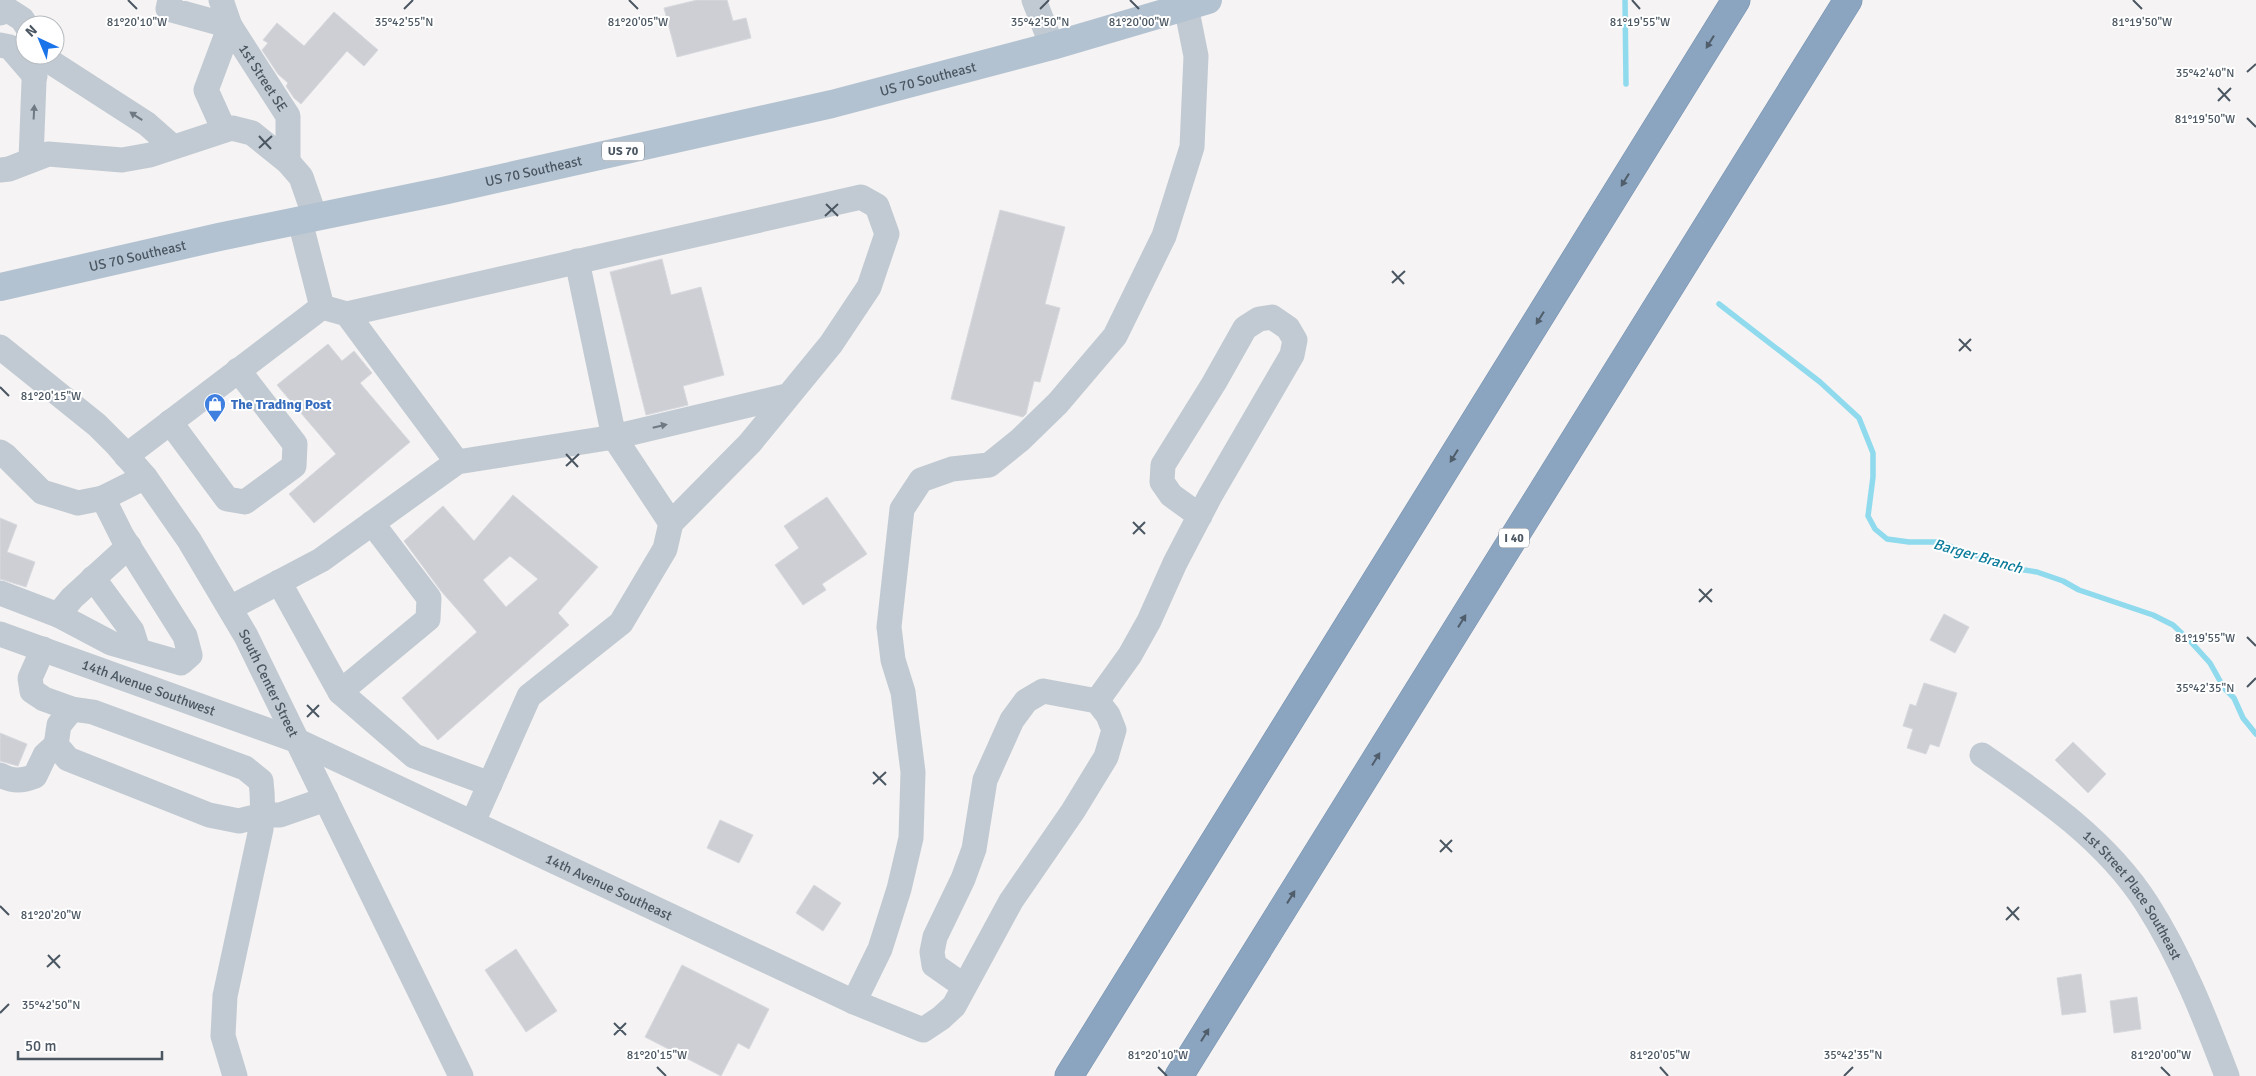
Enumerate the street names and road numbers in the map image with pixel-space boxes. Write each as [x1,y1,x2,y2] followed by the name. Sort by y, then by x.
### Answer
[235,41,291,115] street label: 1st Street SE
[878,58,978,100] street label: US 70 Southeast
[602,142,644,160] road number: US 70
[483,152,584,190] street label: US 70 Southeast
[87,237,188,275] street label: US 70 Southeast
[1499,528,1529,548] road number: I 40
[235,626,302,740] street label: South Center Street
[79,656,218,720] street label: 14th Avenue Southwest
[2079,827,2185,963] street label: 1st Street Place Southeast
[543,850,675,924] street label: 14th Avenue Southeast

